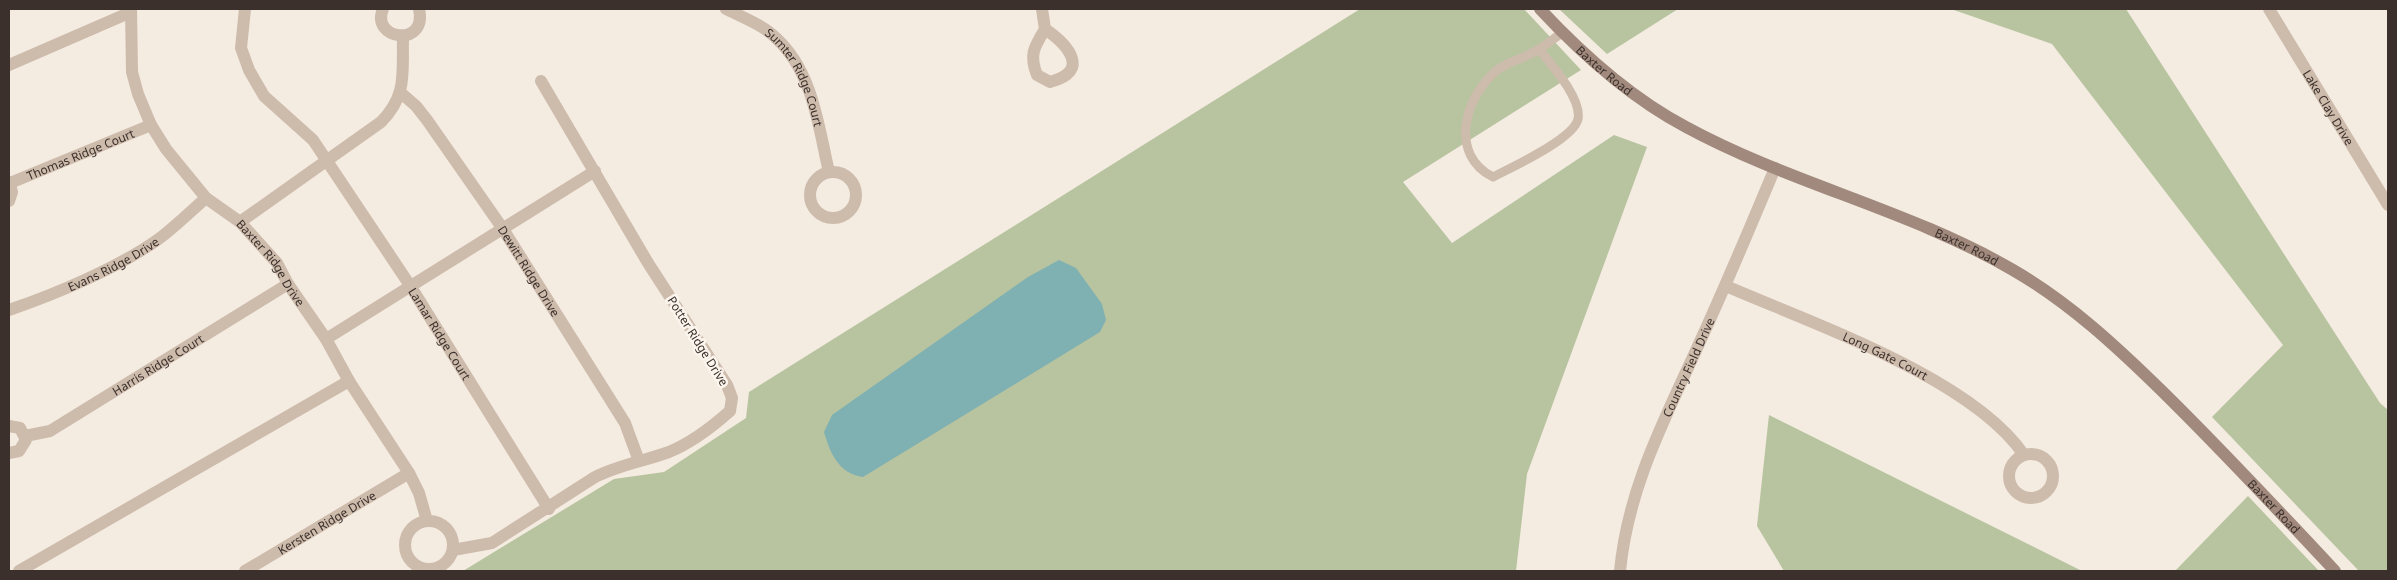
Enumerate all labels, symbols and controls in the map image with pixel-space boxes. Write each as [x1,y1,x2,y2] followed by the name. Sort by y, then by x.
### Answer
[762,24,828,129] street label: Sumter Ridge Court
[1573,41,1636,99] street label: Baxter Road
[2299,66,2358,149] street label: Lake Clay Drive
[24,124,137,184] street label: Thomas Ridge Court
[233,215,309,310] street label: Baxter Ridge Drive
[494,222,565,320] street label: Dewitt Ridge Drive
[1932,224,2002,269] street label: Baxter Road
[65,233,162,295] street label: Evans Ridge Drive
[405,284,475,384] street label: Lamar Ridge Court
[664,293,733,389] street label: Potter Ridge Drive
[1658,314,1718,420] street label: Country Field Drive
[1840,328,1932,384] street label: Long Gate Court
[109,330,207,399] street label: Harris Ridge Court
[2244,475,2304,537] street label: Baxter Road
[274,486,379,558] street label: Kersten Ridge Drive

